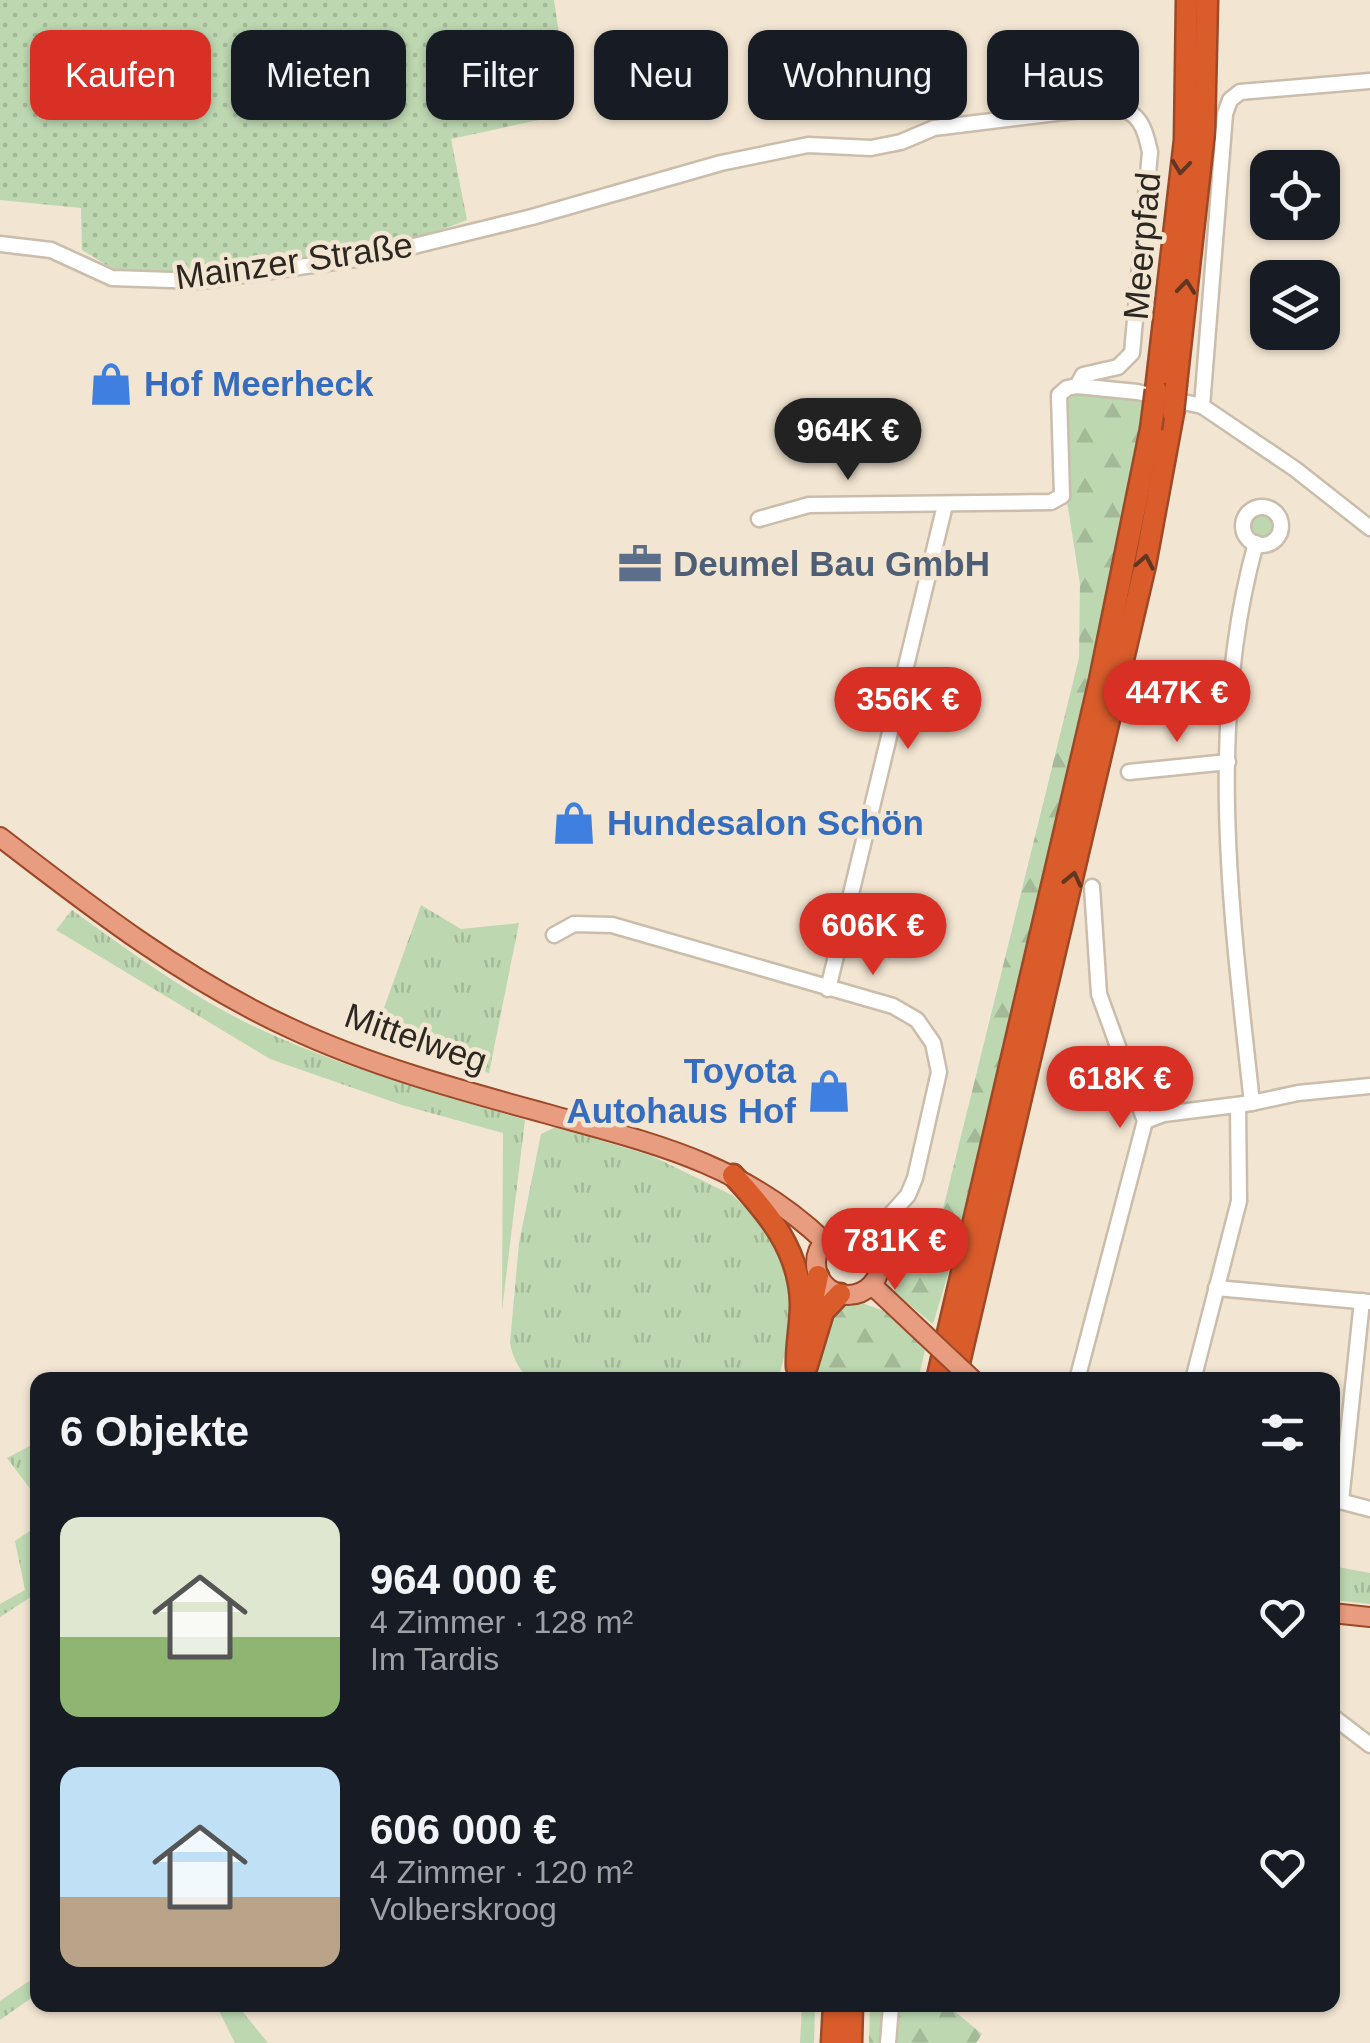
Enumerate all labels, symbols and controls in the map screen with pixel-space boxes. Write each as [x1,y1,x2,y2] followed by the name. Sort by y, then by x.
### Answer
[30,30,211,120] chip: Kaufen
[231,30,406,120] chip: Mieten
[426,30,574,120] chip: Filter
[594,30,728,120] chip: Neu
[748,30,967,120] chip: Wohnung
[987,30,1139,120] chip: Haus
[1250,150,1340,350] map controls
[1250,150,1340,240] button: locate
[1171,160,1192,176] one-way arrow
[1116,171,1167,321] street label: Meerpfad
[173,225,415,296] street label: Mainzer Straße
[1250,260,1340,350] button: layers
[1175,279,1196,295] one-way arrow
[87,360,135,408] shop icon: Hof Meerheck
[144,364,374,403] place label: Hof Meerheck
[767,398,929,483] pin: 964K €
[796,412,900,448] text: 964K €
[616,540,664,588] office icon: Deumel Bau GmbH
[673,544,990,583] place label: Deumel Bau GmbH
[1133,553,1154,570] one-way arrow
[1096,660,1258,745] pin: 447K €
[827,667,989,752] pin: 356K €
[1125,674,1229,710] text: 447K €
[856,681,960,717] text: 356K €
[550,799,598,847] shop icon: Hundesalon Schön
[607,803,924,842] place label: Hundesalon Schön
[1061,870,1082,887] one-way arrow
[792,893,954,978] pin: 606K €
[821,907,925,943] text: 606K €
[340,995,492,1080] street label: Mittelweg
[1039,1046,1201,1131] pin: 618K €
[567,1051,797,1130] place label: Toyota Autohaus Hof
[1068,1060,1172,1096] text: 618K €
[805,1067,853,1115] shop icon: Toyota Autohaus Hof
[814,1208,976,1293] pin: 781K €
[843,1222,947,1258] text: 781K €
[1255,1405,1310,1460] icon: filters
[60,1408,249,1455] text: 6 Objekte
[370,1556,557,1603] text: 964 000 €
[140,1557,260,1677] icon: home
[1255,1590,1310,1645] icon: heart
[370,1604,633,1640] text: 4 Zimmer · 128 m²
[370,1641,499,1677] text: Im Tardis
[370,1806,557,1853] text: 606 000 €
[140,1807,260,1927] icon: home
[1255,1840,1310,1895] icon: heart
[370,1854,633,1890] text: 4 Zimmer · 120 m²
[370,1891,557,1927] text: Volberskroog

